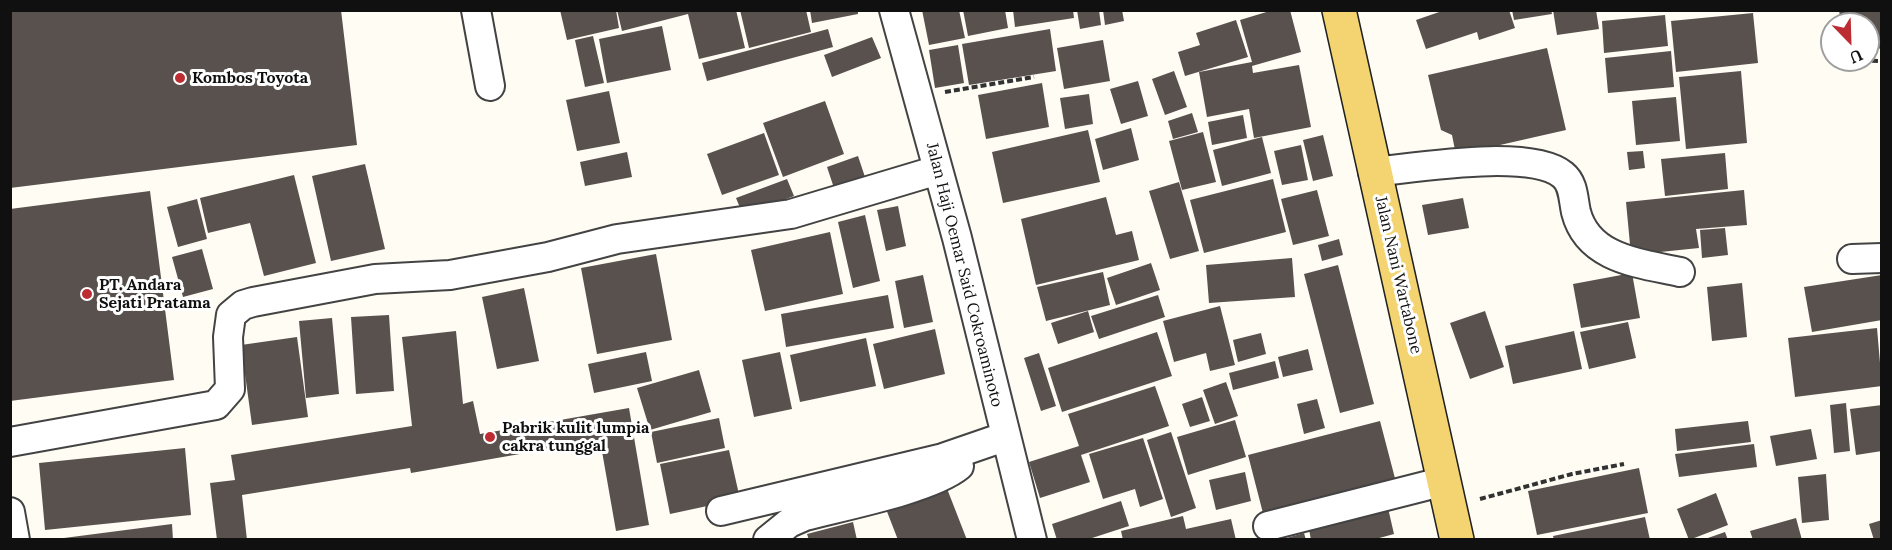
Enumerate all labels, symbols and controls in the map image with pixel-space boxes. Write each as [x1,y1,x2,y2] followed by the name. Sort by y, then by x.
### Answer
[1820,12,1880,72] north arrow
[1847,45,1866,68] text: U
[192,68,308,88] place label: Kombos Toyota
[173,71,187,85] marker: Kombos Toyota
[922,141,1006,409] street label: Jalan Haji Oemar Said Cokroaminoto
[1370,194,1426,356] street label: Jalan Nani Wartabone
[99,275,211,313] place label: PT. Andara Sejati Pratama
[80,287,94,301] marker: PT. Andara Sejati Pratama
[502,418,649,456] place label: Pabrik kulit lumpia cakra tunggal
[483,430,497,444] marker: Pabrik kulit lumpia cakra tunggal

